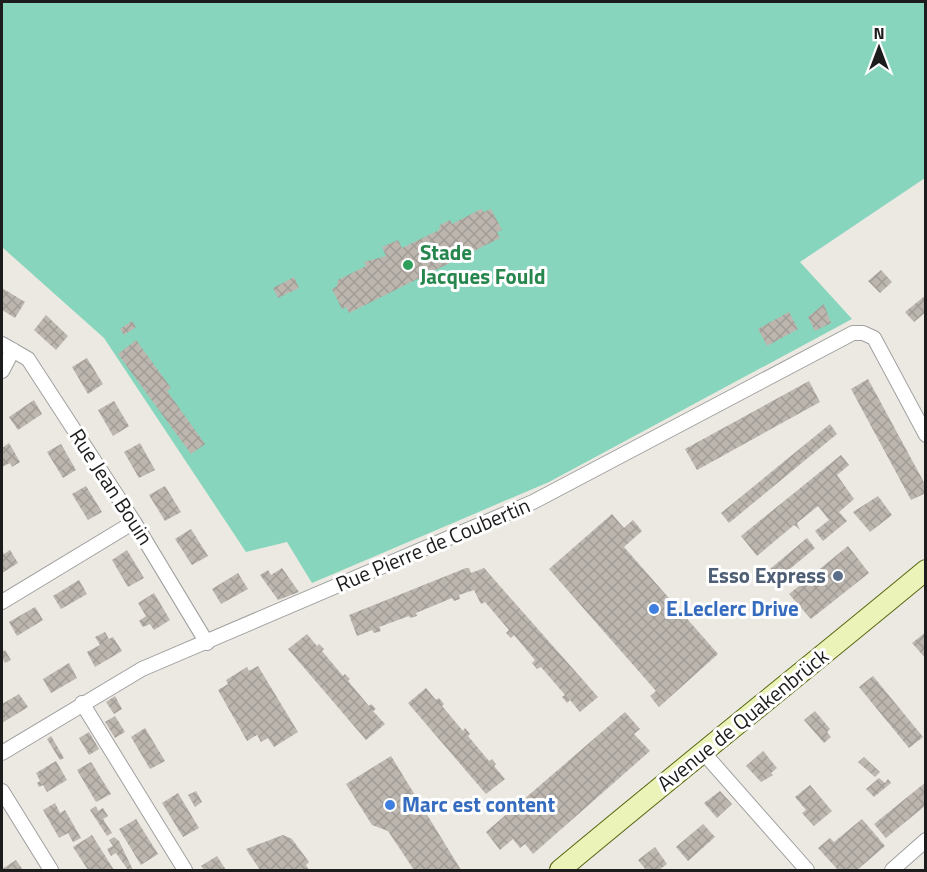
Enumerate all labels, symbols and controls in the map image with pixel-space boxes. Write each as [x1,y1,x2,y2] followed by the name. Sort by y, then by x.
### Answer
[849,18,909,78] north arrow
[873,21,885,45] text: N
[420,236,545,292] place label: Stade Jacques Fould
[401,258,415,272] marker: Stade Jacques Fould
[62,422,162,551] street label: Rue Jean Bouin
[330,489,535,600] street label: Rue Pierre de Coubertin
[707,559,826,591] place label: Esso Express
[831,569,845,583] marker: Esso Express
[666,592,799,624] place label: E.Leclerc Drive
[647,602,661,616] marker: E.Leclerc Drive
[650,640,835,799] street label: Avenue de Quakenbrück
[402,788,555,820] place label: Marc est content
[383,798,397,812] marker: Marc est content

